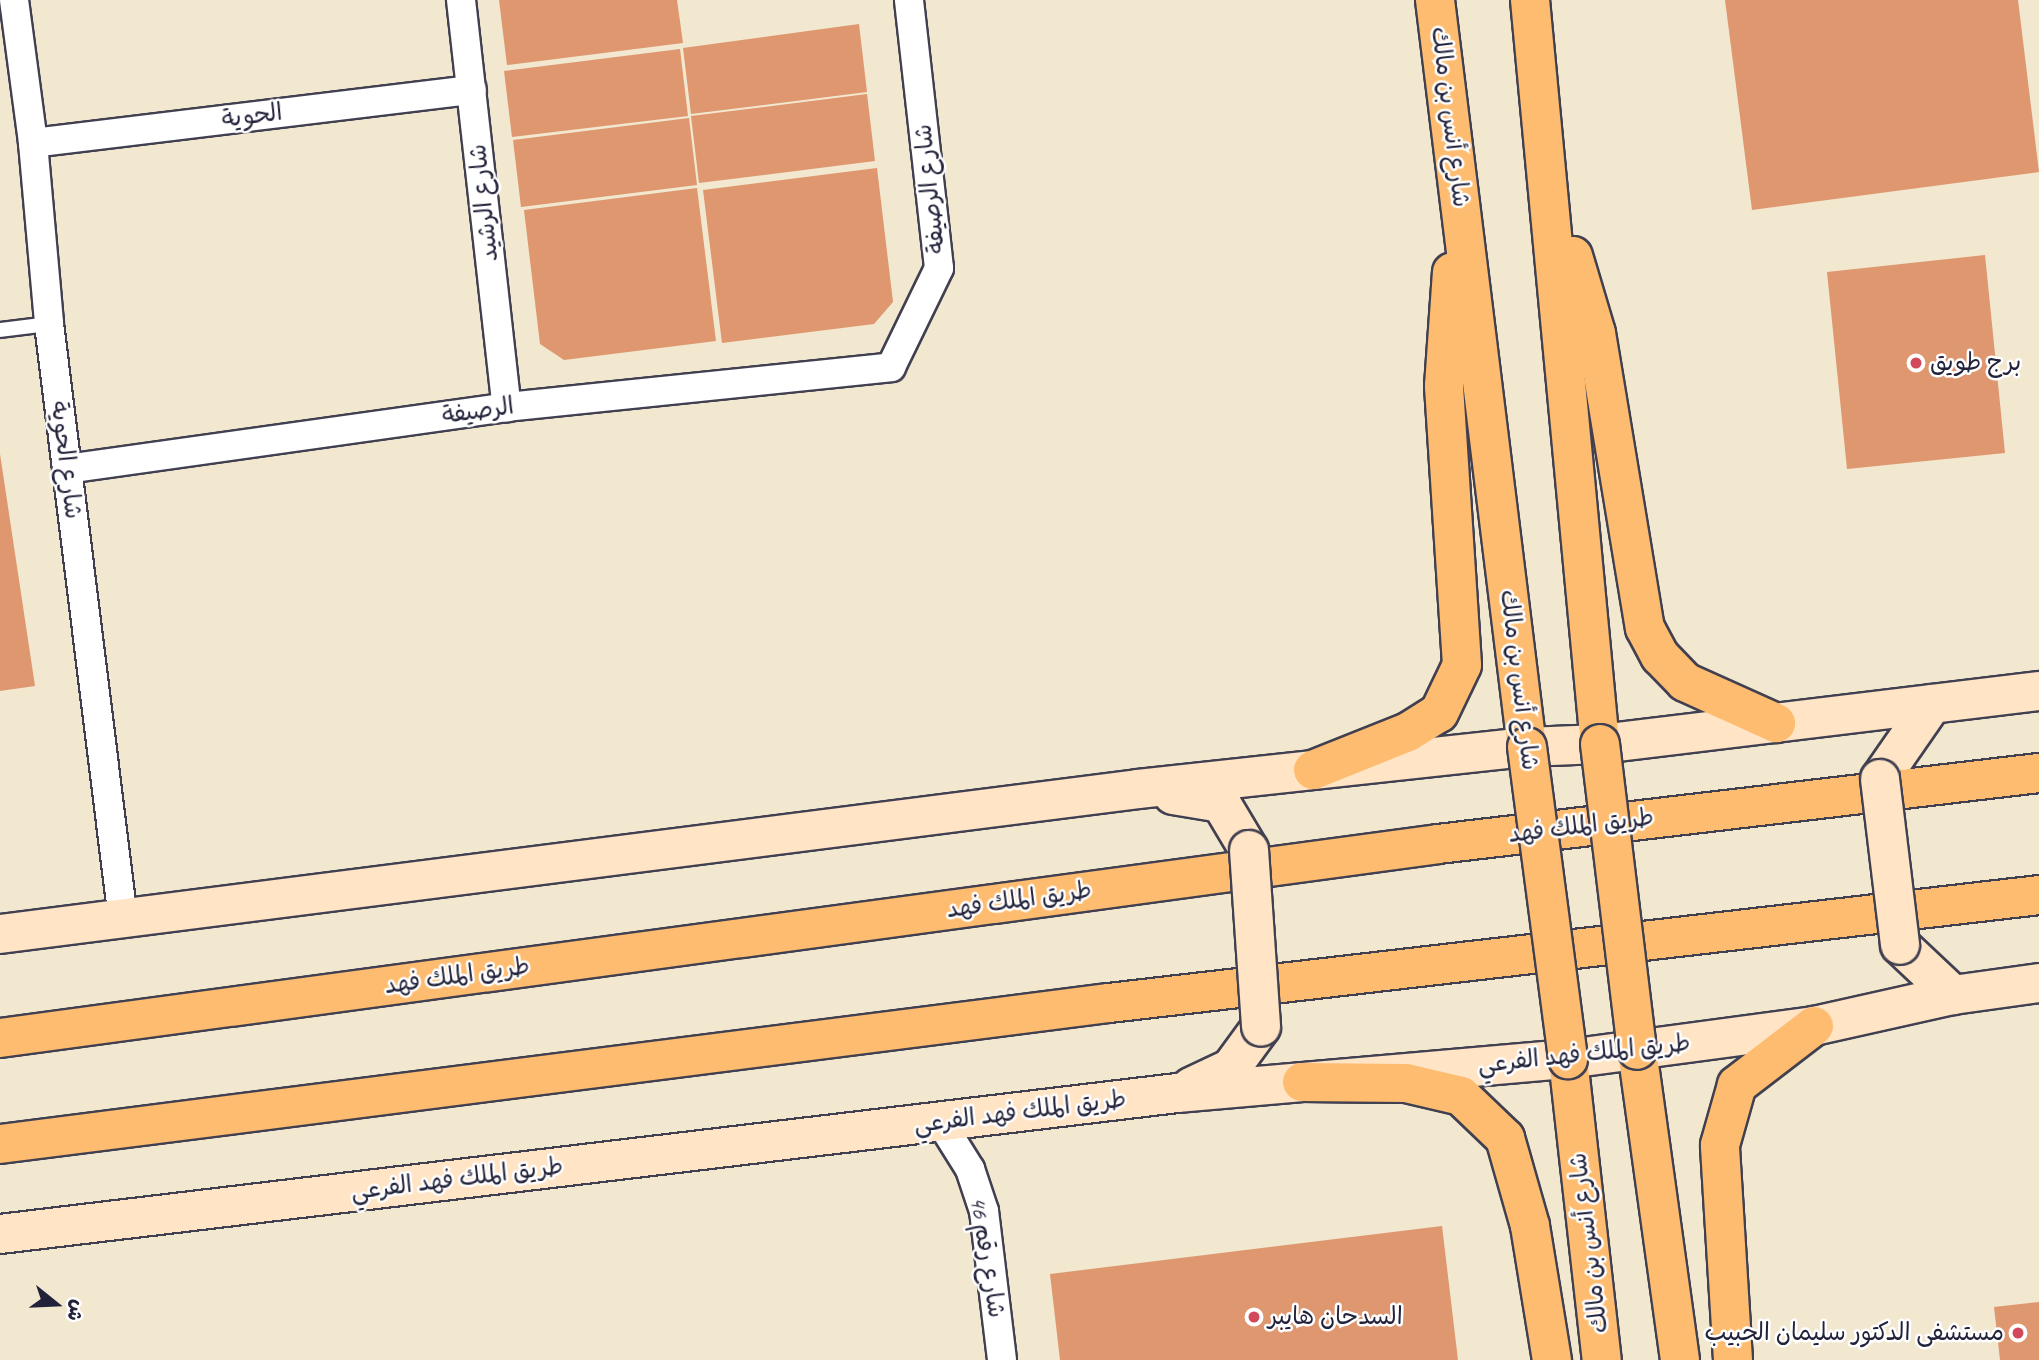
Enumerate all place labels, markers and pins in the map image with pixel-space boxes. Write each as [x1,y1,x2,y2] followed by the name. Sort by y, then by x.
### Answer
[1930,349,2021,377] place label: برج طويق
[1908,355,1924,371] marker: برج طويق
[1268,1303,1403,1331] place label: السدحان هايبر
[1246,1309,1262,1325] marker: السدحان هايبر
[1705,1319,2004,1347] place label: مستشفى الدكتور سليمان الحبيب
[2010,1325,2026,1341] marker: مستشفى الدكتور سليمان الحبيب

